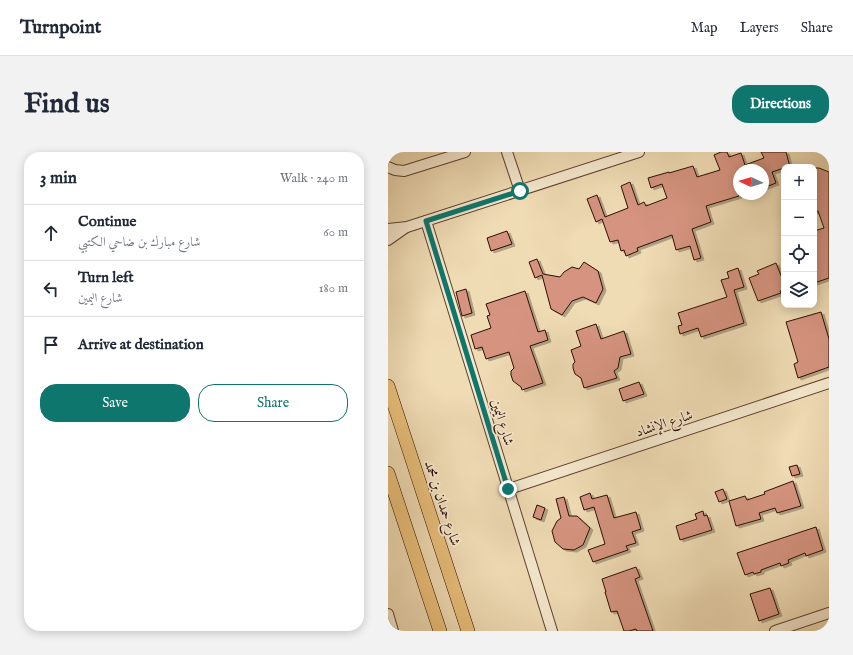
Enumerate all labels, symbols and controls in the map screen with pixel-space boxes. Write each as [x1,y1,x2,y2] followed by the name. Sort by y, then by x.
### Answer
[20,16,101,40] text: Turnpoint
[691,19,718,37] text: Map
[740,19,779,37] text: Layers
[801,19,833,37] text: Share
[732,85,829,123] button: Directions
[24,87,110,122] text: Find us
[733,164,769,200] north arrow
[781,164,817,308] map controls
[781,164,817,200] button: +
[40,168,77,189] text: 3 min
[280,170,348,187] text: Walk · 240 m
[511,182,529,200] route start
[781,200,817,236] button: −
[78,212,136,231] text: Continue
[40,222,62,244] icon: ahead
[323,224,348,241] text: 60 m
[78,234,201,251] text: شارع مبارك بن ضاحي الكتبي
[781,236,817,272] button: locate
[78,268,134,287] text: Turn left
[781,272,817,308] button: layers
[40,278,62,300] icon: left
[319,280,348,297] text: 180 m
[78,290,123,307] text: شارع اليمين
[40,334,62,356] icon: arrive
[78,335,204,354] text: Arrive at destination
[40,384,190,422] button: Save
[198,384,348,422] button: Share
[484,397,518,449] street label: شارع اليمين
[634,406,696,444] street label: شارع الإنشاد
[418,458,464,549] street label: شارع حمدان بن محمد
[499,480,517,498] route end

